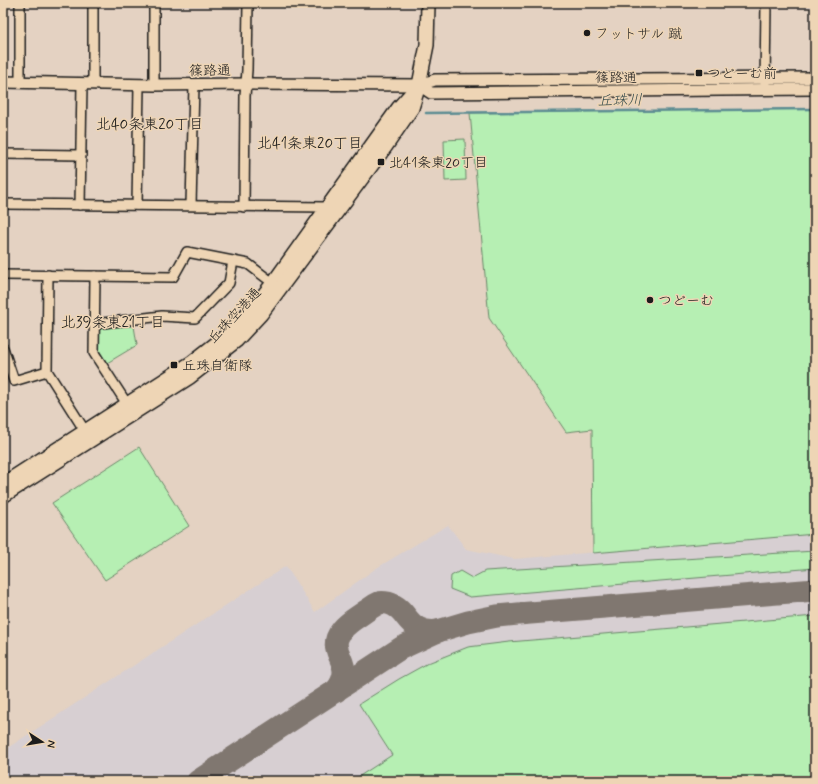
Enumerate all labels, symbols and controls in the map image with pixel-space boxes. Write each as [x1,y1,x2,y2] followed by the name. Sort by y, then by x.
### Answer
[595,25,682,43] place label: フットサル 蹴
[582,28,592,38] marker: フットサル 蹴
[189,62,231,80] street label: 篠路通
[707,65,777,83] place label: つどーむ前
[694,68,704,78] marker: つどーむ前
[595,69,637,87] street label: 篠路通
[597,91,643,111] water label: 丘珠川
[96,115,204,135] district label: 北40条東20丁目
[257,134,363,154] district label: 北41条東20丁目
[389,154,488,172] place label: 北41条東20丁目
[376,157,386,167] marker: 北41条東20丁目
[204,284,265,347] street label: 丘珠空港通
[658,292,714,310] place label: つどーむ
[645,295,655,305] marker: つどーむ
[61,313,165,333] district label: 北39条東21丁目
[182,357,252,375] place label: 丘珠自衛隊
[169,360,179,370] marker: 丘珠自衛隊
[22,722,62,762] north arrow
[43,739,58,749] text: N

